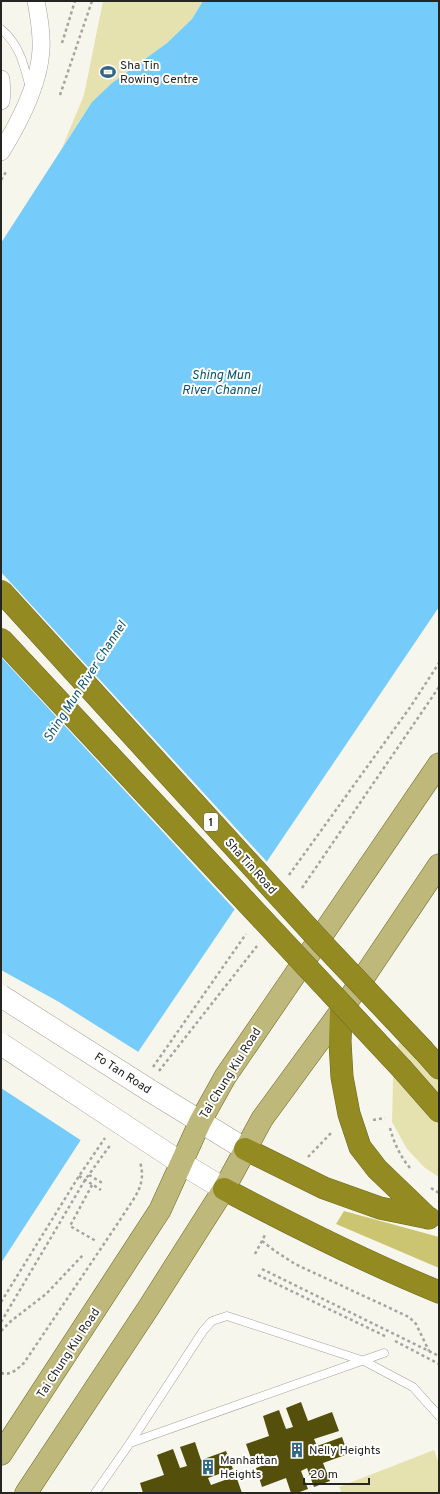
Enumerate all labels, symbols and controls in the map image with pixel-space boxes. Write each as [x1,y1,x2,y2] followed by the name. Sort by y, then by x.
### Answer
[120,58,198,88] place label: Sha Tin Rowing Centre
[99,63,117,81] sports icon: Sha Tin Rowing Centre
[182,368,261,399] water label: Shing Mun River Channel
[41,618,131,745] water label: Shing Mun River Channel
[204,813,218,831] road number: 1
[221,835,280,898] street label: Sha Tin Road
[196,1025,265,1122] street label: Tai Chung Kiu Road
[91,1049,154,1098] street label: Fo Tan Road
[34,1305,104,1402] street label: Tai Chung Kiu Road
[288,1441,306,1459] building icon: Nelly Heights
[309,1443,381,1459] place label: Nelly Heights
[220,1453,277,1483] place label: Manhattan Heights
[199,1458,217,1476] building icon: Manhattan Heights
[304,1460,369,1486] scale bar
[310,1467,338,1483] text: 20 m

